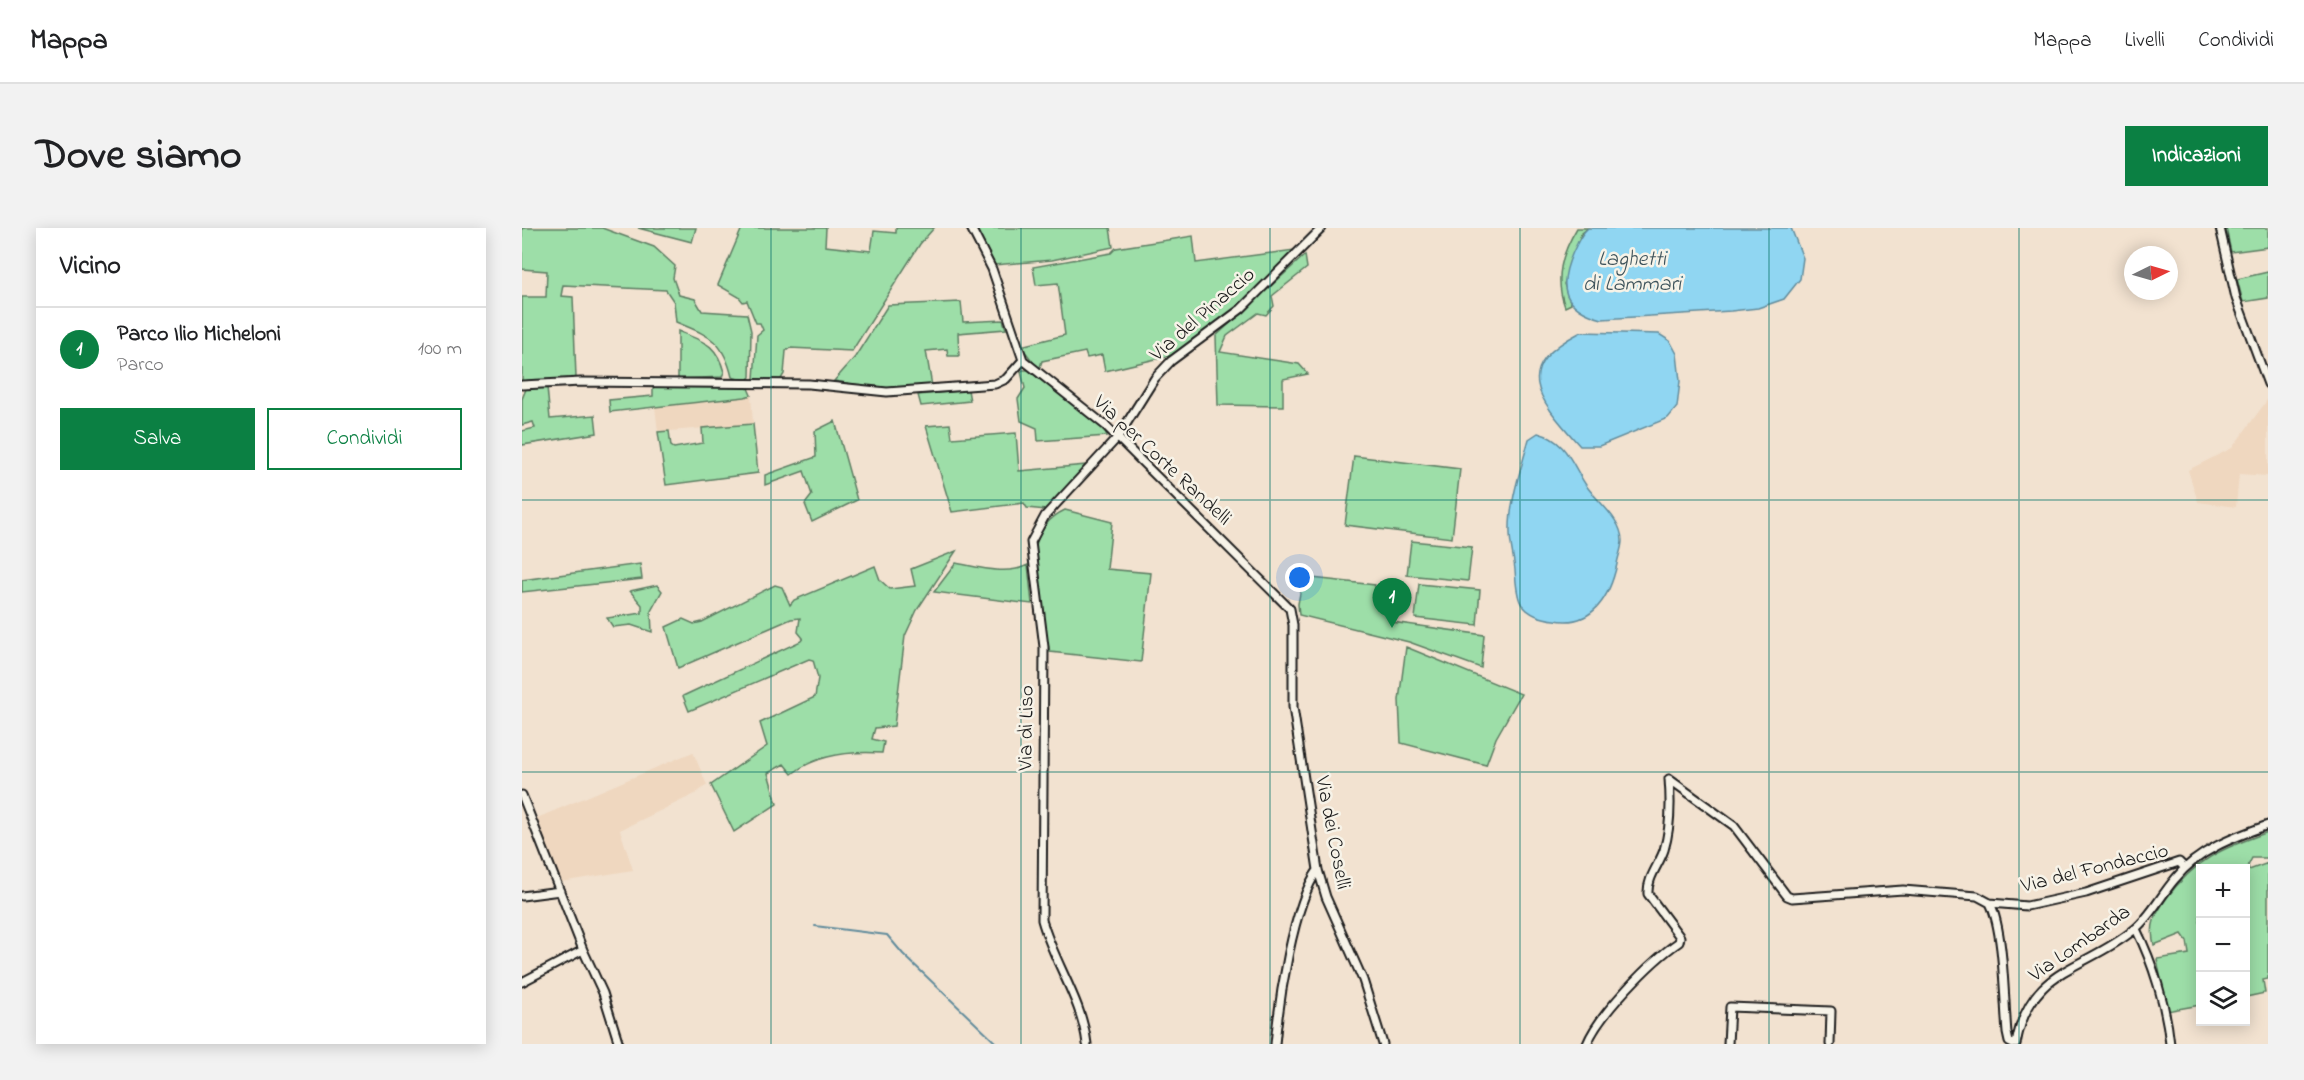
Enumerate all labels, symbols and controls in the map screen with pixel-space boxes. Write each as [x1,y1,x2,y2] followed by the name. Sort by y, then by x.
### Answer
[30,21,108,62] text: Mappa
[2033,26,2092,56] text: Mappa
[2125,26,2165,56] text: Livelli
[2198,26,2274,56] text: Condividi
[36,126,242,187] text: Dove siamo
[2125,126,2268,186] button: Indicazioni
[1583,244,1683,301] water label: Laghetti di Lammari
[2124,246,2178,300] north arrow
[60,248,121,286] text: Vicino
[1143,261,1262,370] street label: Via del Pinaccio
[117,319,281,351] text: Parco Ilio Micheloni
[76,335,83,364] text: 1
[418,335,462,364] text: 100 m
[117,351,164,380] text: Parco
[1085,388,1238,533] street label: Via per Corte Randelli
[60,408,255,470] button: Salva
[267,408,462,470] button: Condividi
[1285,563,1314,592] your location
[1372,578,1412,628] pin: 1
[1011,685,1043,772] street label: Via di Liso
[1306,773,1358,892] street label: Via dei Coselli
[2017,836,2172,902] street label: Via del Fondaccio
[2196,864,2250,1026] map controls
[2196,864,2250,918] button: +
[2022,898,2137,991] street label: Via Lombarda
[2196,918,2250,972] button: −
[2196,972,2250,1026] button: layers

